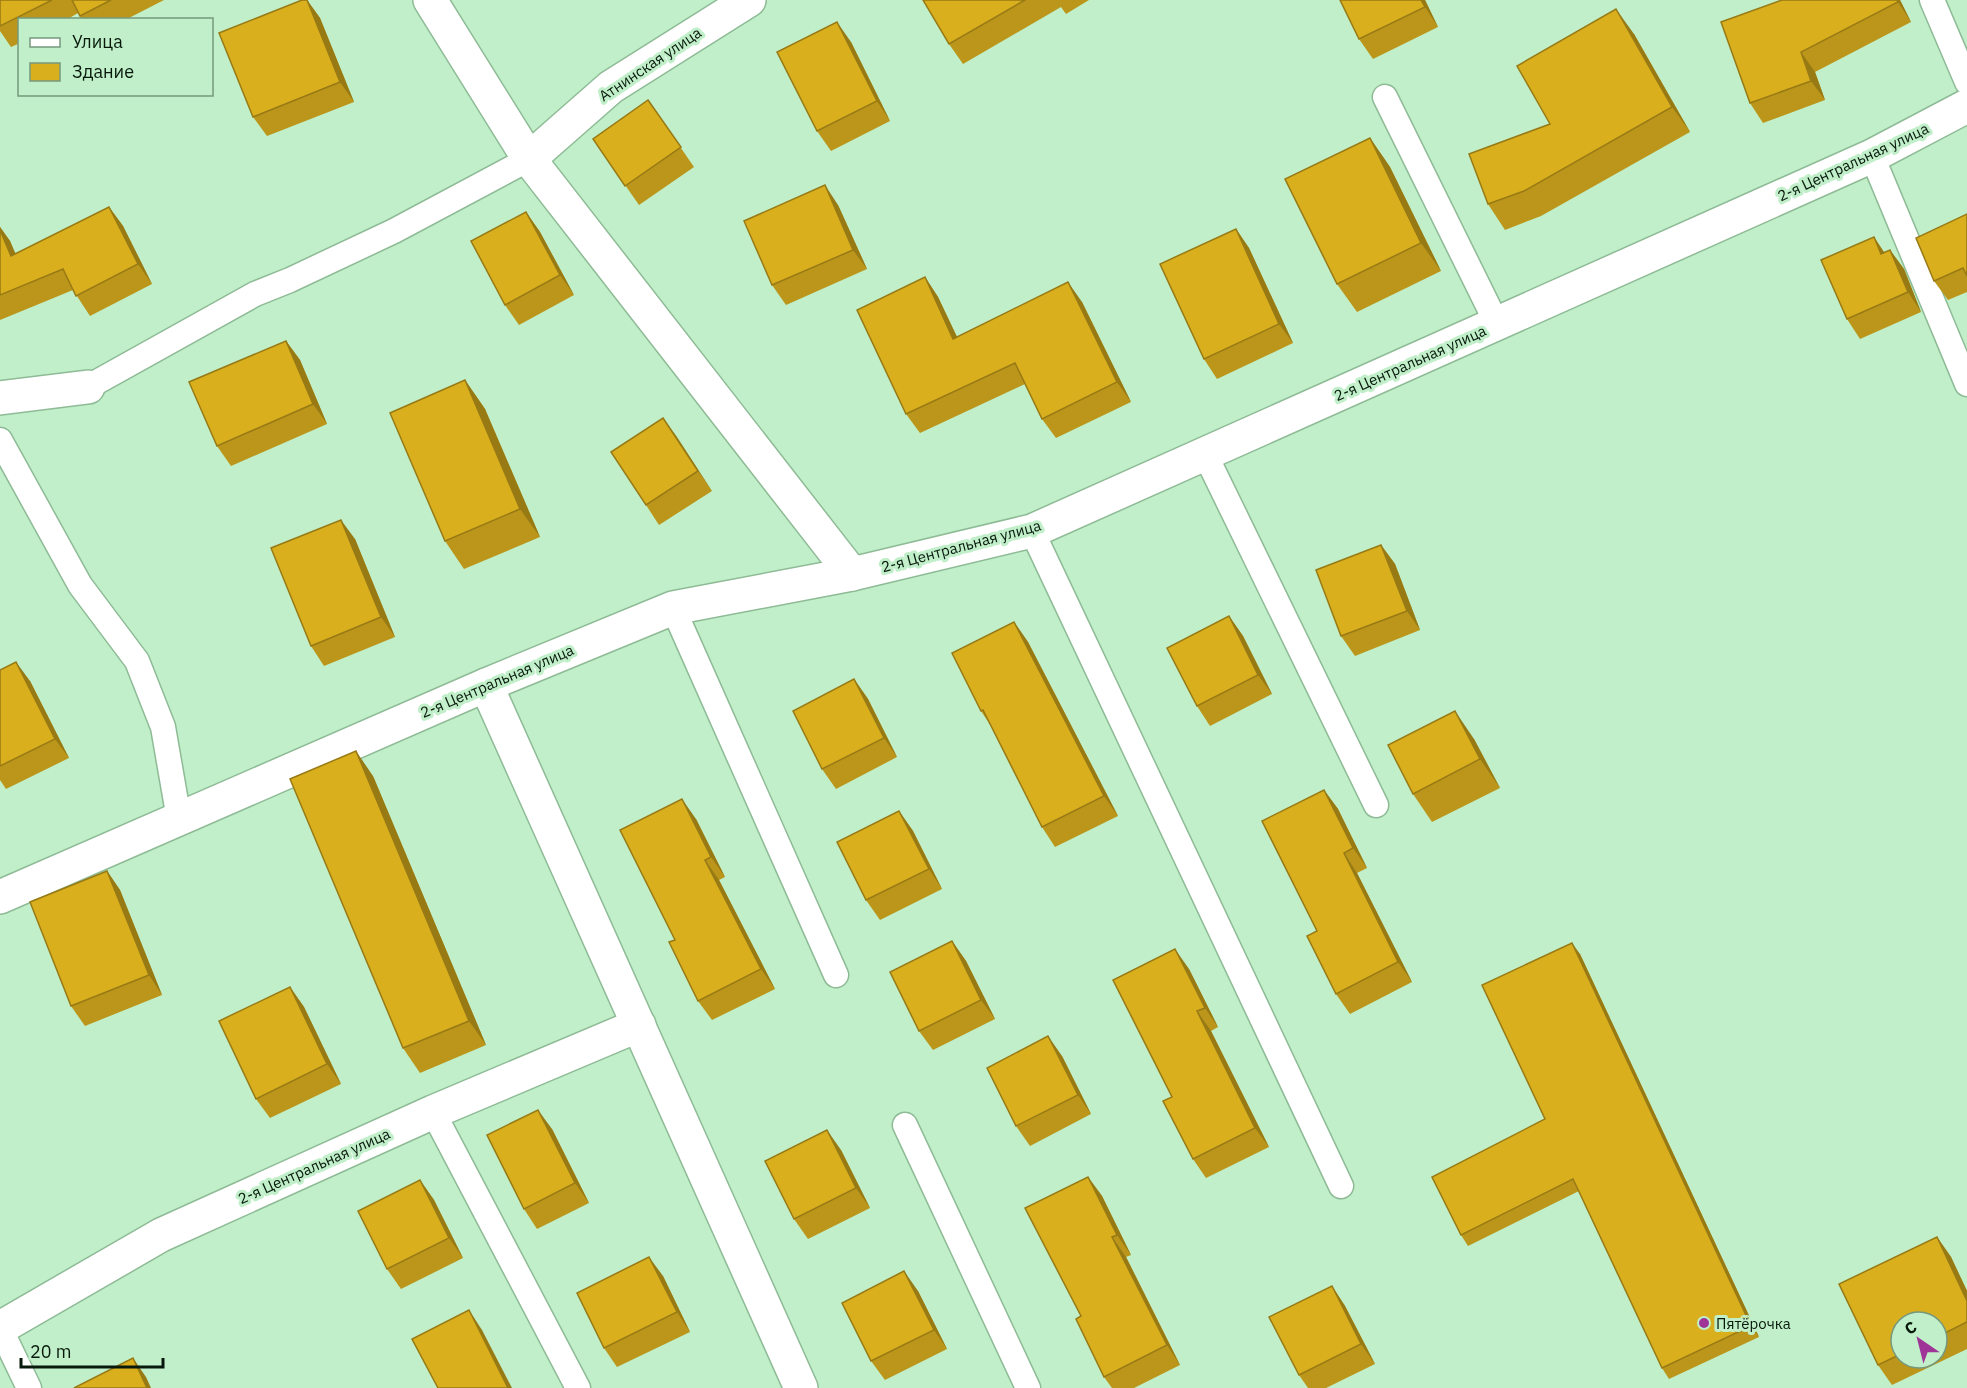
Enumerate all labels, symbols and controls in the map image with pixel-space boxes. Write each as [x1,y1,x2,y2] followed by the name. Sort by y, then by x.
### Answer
[18,18,213,96] legend
[595,23,705,105] street label: Атнинская улица
[72,30,123,53] text: Улица
[72,60,134,83] text: Здание
[1774,119,1932,205] street label: 2-я Центральная улица
[1331,321,1489,405] street label: 2-я Центральная улица
[879,516,1043,576] street label: 2-я Центральная улица
[418,640,576,722] street label: 2-я Центральная улица
[235,1124,393,1208] street label: 2-я Центральная улица
[1889,1310,1949,1370] north arrow
[1716,1314,1791,1333] place label: Пятёрочка
[1697,1316,1711,1330] marker: Пятёрочка
[1900,1317,1920,1339] text: С
[21,1331,164,1369] scale bar
[30,1340,72,1363] text: 20 m

